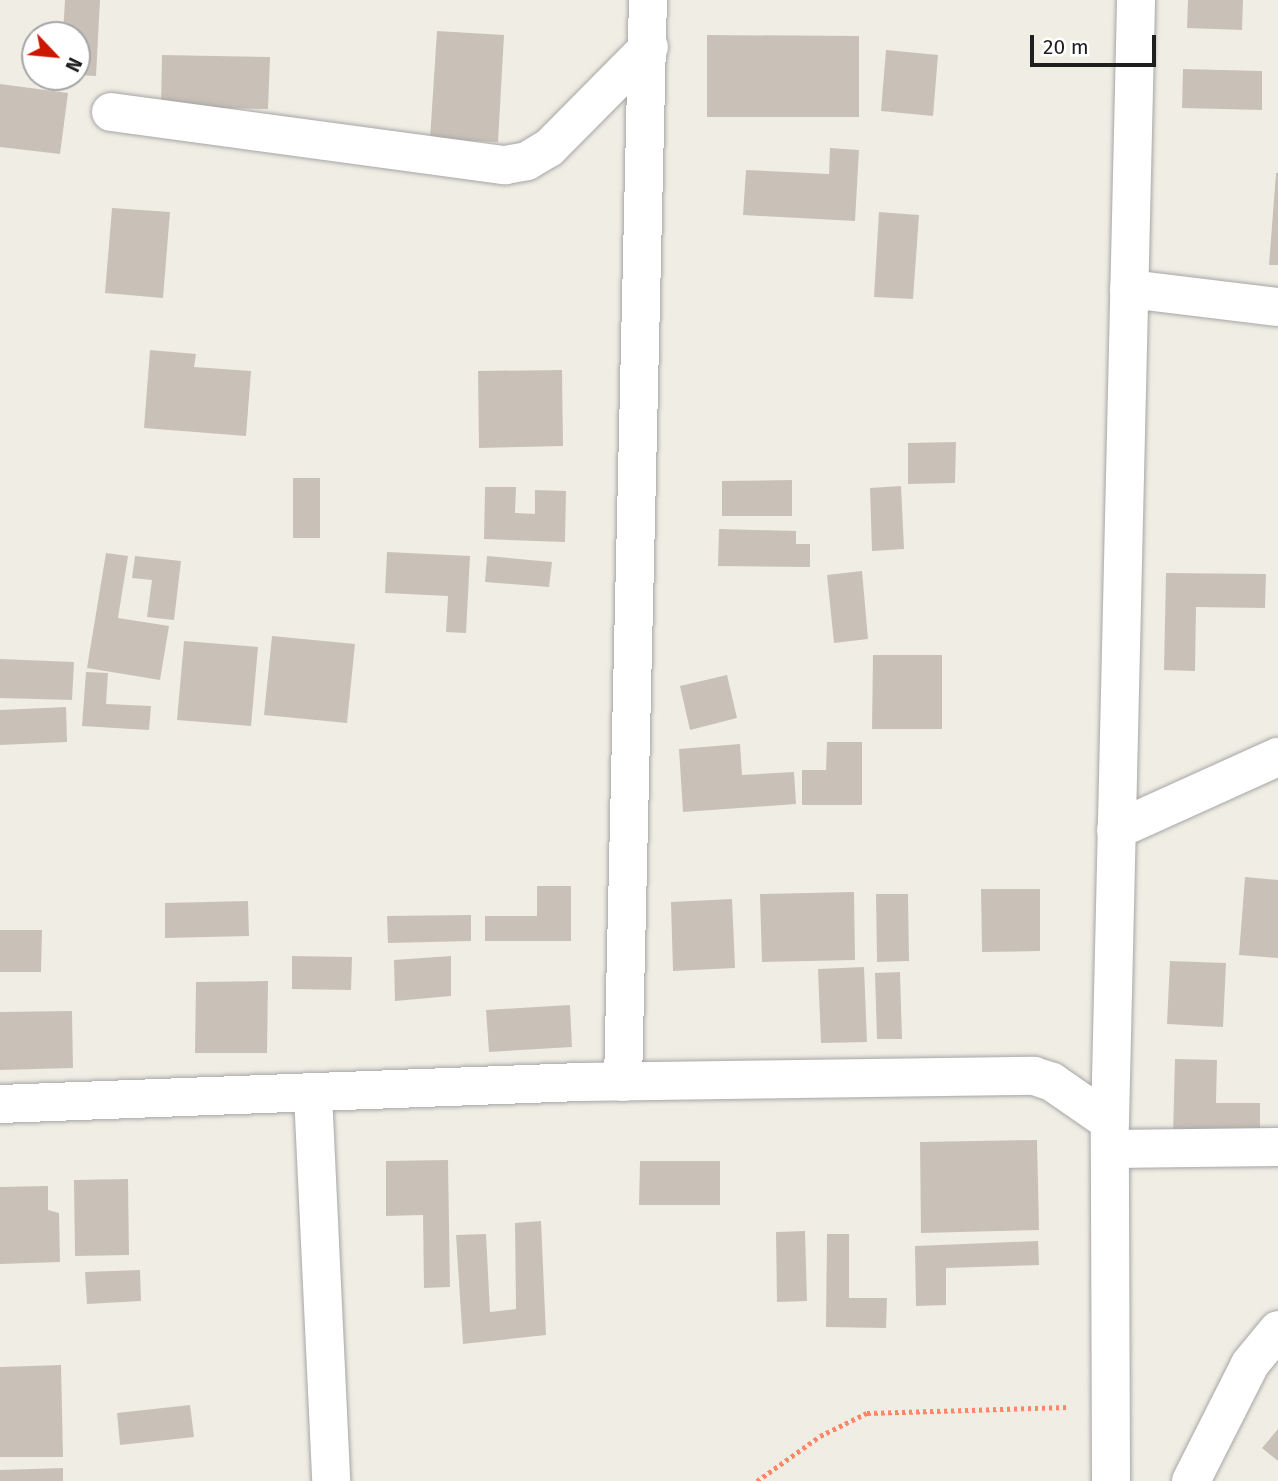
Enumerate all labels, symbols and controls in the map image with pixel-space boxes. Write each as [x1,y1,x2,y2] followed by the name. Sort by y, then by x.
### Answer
[21,21,91,91] north arrow
[1033,21,1159,65] scale bar
[1043,34,1089,60] text: 20 m
[60,54,87,75] text: N

